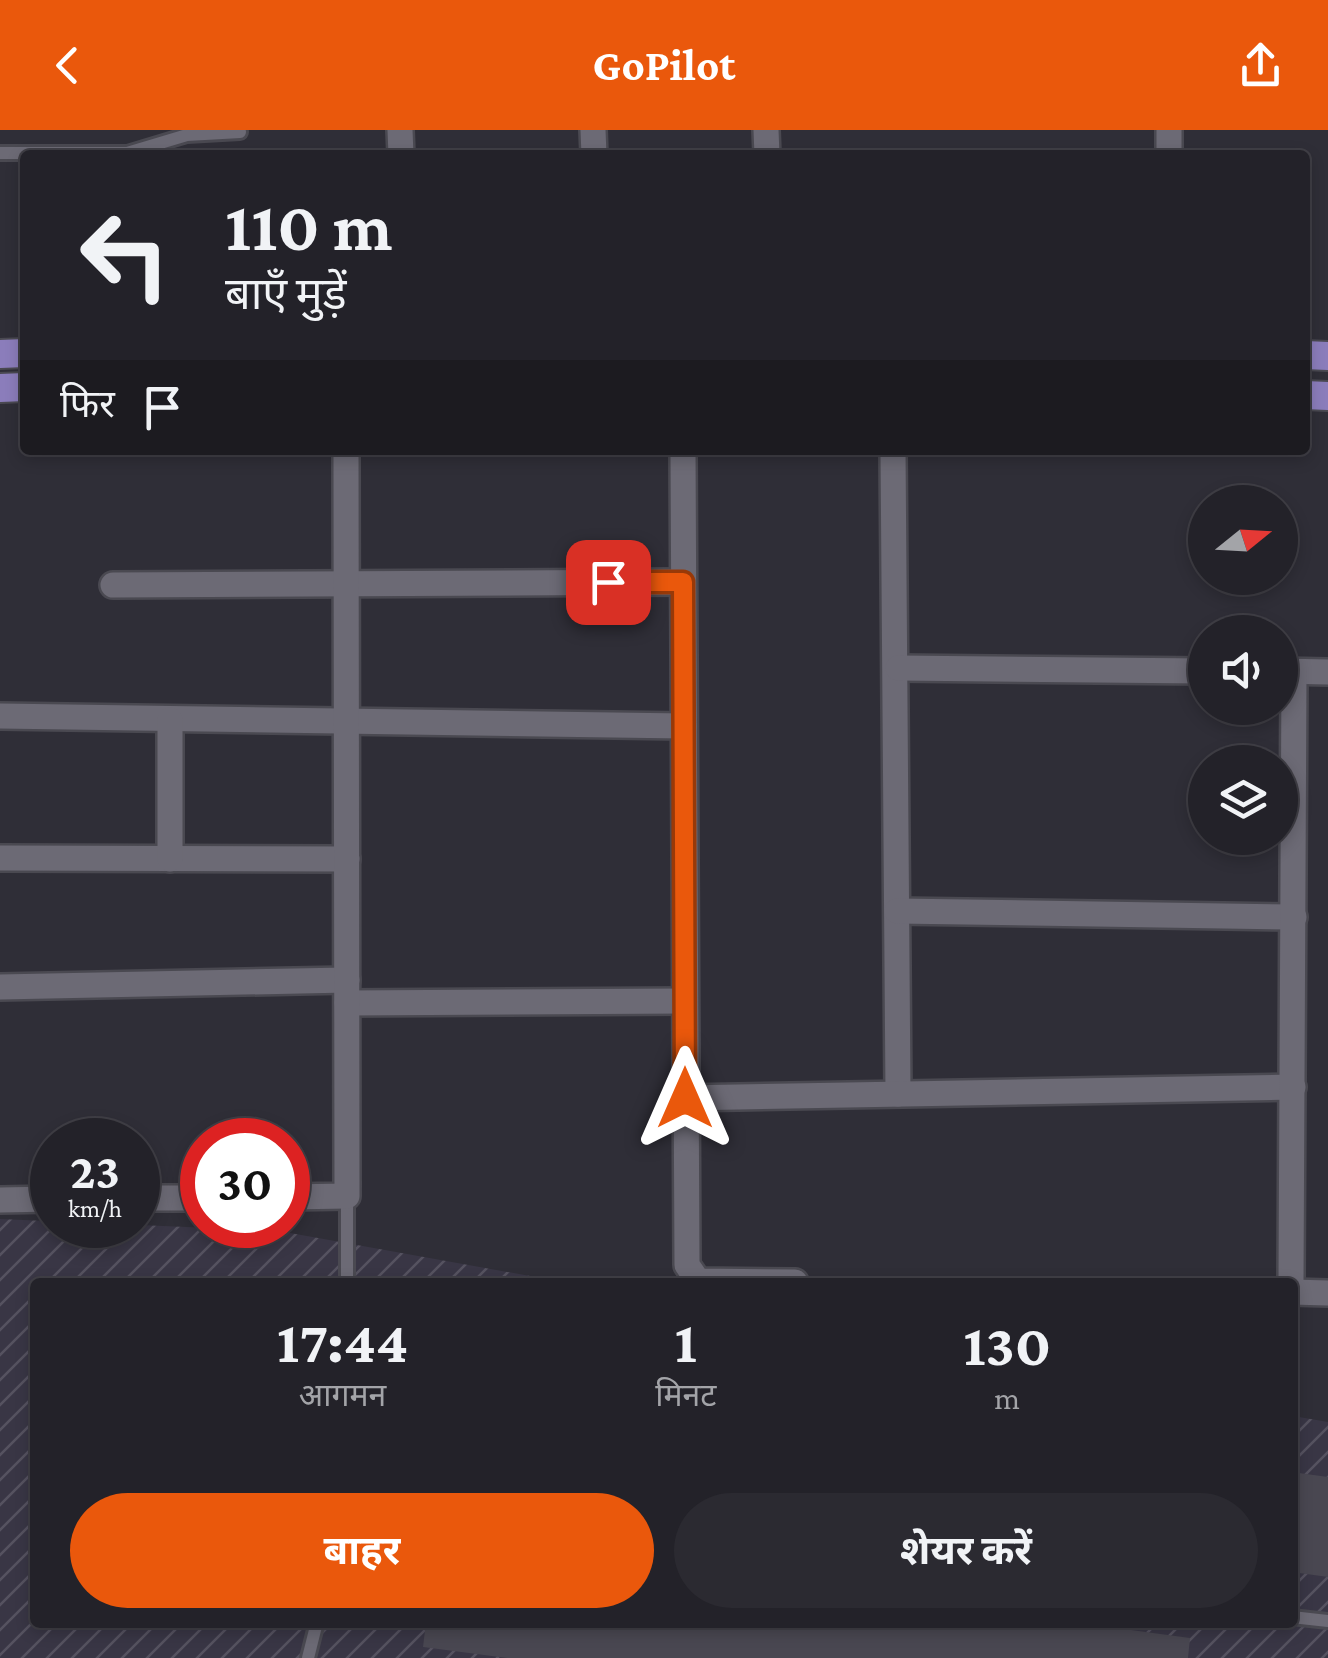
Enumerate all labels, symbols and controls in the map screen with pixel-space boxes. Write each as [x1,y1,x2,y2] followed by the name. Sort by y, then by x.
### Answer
[40,38,95,93] icon: back
[1233,38,1288,93] icon: share
[592,40,736,90] text: GoPilot
[225,187,393,265] text: 110 m
[60,190,190,320] icon: left
[225,269,347,319] text: बाएँ मुड़ें
[135,380,190,435] icon: arrive
[60,383,115,425] text: फिर
[1188,485,1298,595] north arrow
[1188,485,1298,855] map controls
[566,540,651,625] pin
[581,555,636,610] icon: arrive
[1188,615,1298,725] button: sound
[1188,745,1298,855] button: layers
[633,1046,737,1150] position arrow
[180,1118,310,1248] speed limit sign: 30
[70,1143,120,1199] text: 23
[68,1195,122,1222] text: km/h
[277,1308,408,1375] text: 17:44
[675,1308,697,1375] text: 1
[963,1311,1051,1378] text: 130
[299,1377,386,1413] text: आगमन
[655,1377,716,1413] text: मिनट
[994,1380,1020,1416] text: m
[70,1493,654,1608] button: बाहर
[674,1493,1258,1608] button: शेयर करें

